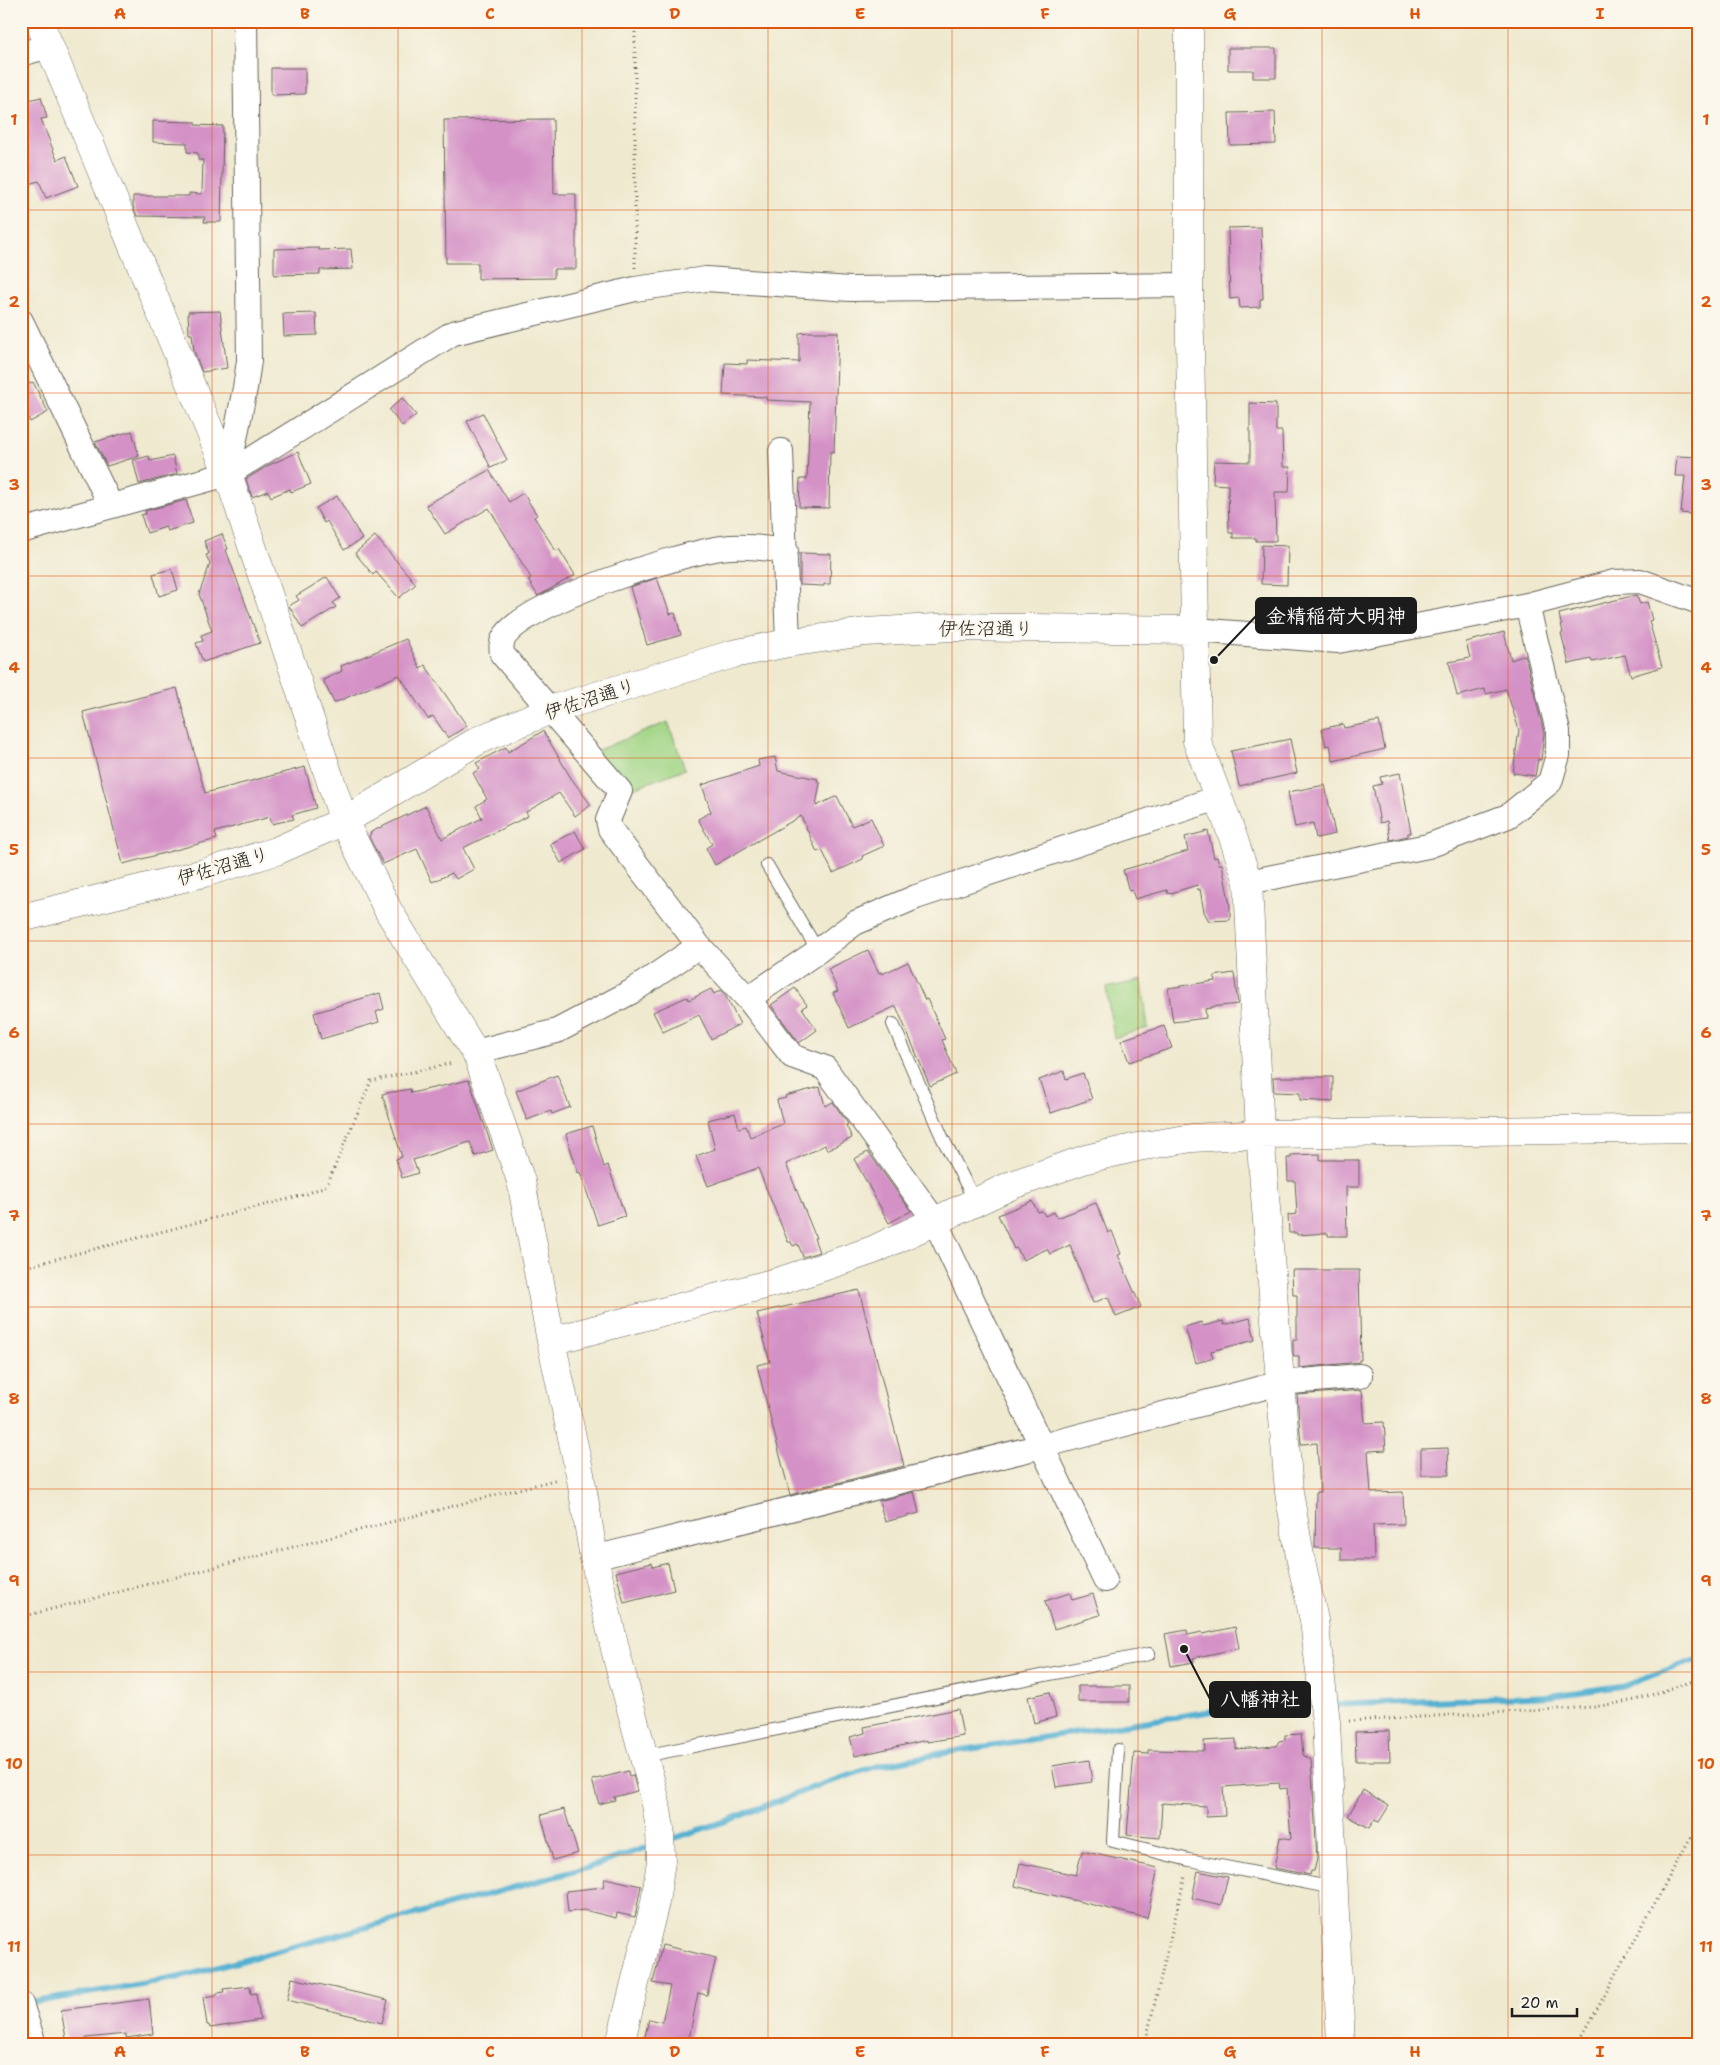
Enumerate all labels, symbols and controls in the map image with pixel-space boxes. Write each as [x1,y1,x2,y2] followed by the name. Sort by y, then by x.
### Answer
[114,3,126,24] text: A
[300,3,310,24] text: B
[485,3,495,24] text: C
[669,3,681,24] text: D
[855,3,865,24] text: E
[1040,3,1050,24] text: F
[1224,3,1237,24] text: G
[1409,3,1421,24] text: H
[1596,3,1605,24] text: I
[10,109,18,130] text: 1
[1702,109,1710,130] text: 1
[8,291,20,312] text: 2
[1700,291,1712,312] text: 2
[8,474,20,495] text: 3
[1700,474,1712,495] text: 3
[1256,598,1416,633] callout: 金精稲荷大明神
[1266,603,1406,629] text: 金精稲荷大明神
[938,616,1034,641] street label: 伊佐沼通り
[8,657,20,678] text: 4
[1700,657,1712,678] text: 4
[541,672,639,726] street label: 伊佐沼通り
[9,839,19,860] text: 5
[1701,839,1711,860] text: 5
[174,841,272,891] street label: 伊佐沼通り
[8,1022,20,1043] text: 6
[1700,1022,1712,1043] text: 6
[8,1205,20,1226] text: 7
[1700,1205,1712,1226] text: 7
[8,1388,20,1409] text: 8
[1700,1388,1712,1409] text: 8
[8,1570,20,1591] text: 9
[1700,1570,1712,1591] text: 9
[1210,1682,1310,1717] callout: 八幡神社
[1220,1686,1300,1712] text: 八幡神社
[5,1753,23,1774] text: 10
[1697,1753,1715,1774] text: 10
[7,1936,21,1957] text: 11
[1699,1936,1713,1957] text: 11
[1512,1985,1578,2017] scale bar
[1520,1993,1559,2013] text: 20 m
[114,2041,126,2062] text: A
[300,2041,310,2062] text: B
[485,2041,495,2062] text: C
[669,2041,681,2062] text: D
[855,2041,865,2062] text: E
[1040,2041,1050,2062] text: F
[1224,2041,1237,2062] text: G
[1409,2041,1421,2062] text: H
[1596,2041,1605,2062] text: I

